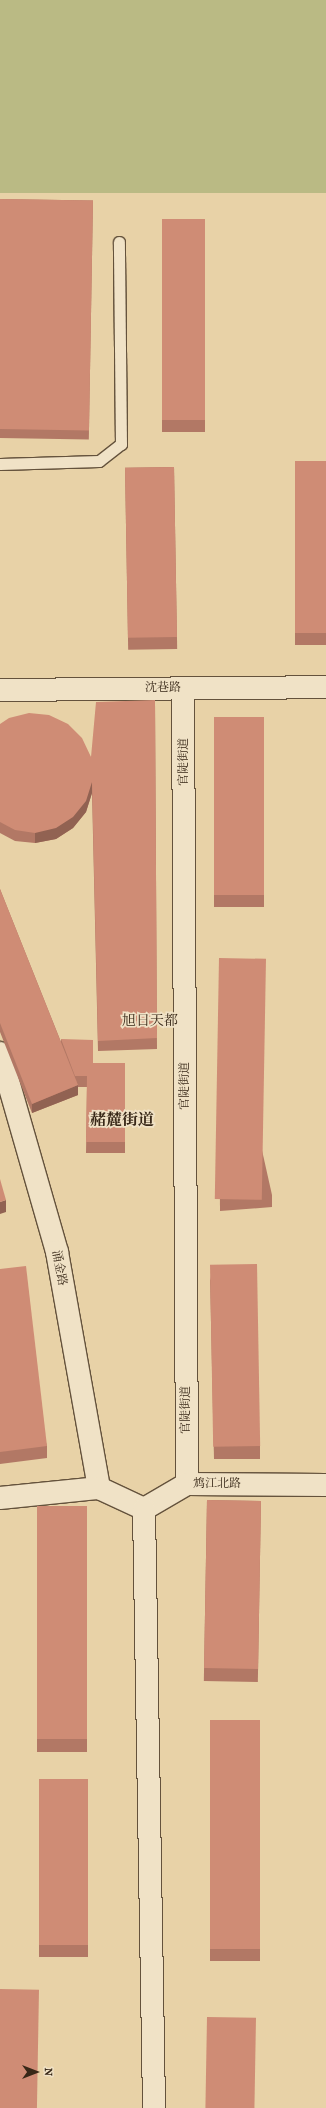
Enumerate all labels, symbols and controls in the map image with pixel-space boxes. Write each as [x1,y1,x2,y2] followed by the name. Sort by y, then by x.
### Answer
[145,681,181,695] street label: 沈巷路
[177,738,191,786] street label: 官陡街道
[122,1013,178,1029] district label: 旭日天都
[178,1062,192,1110] street label: 官陡街道
[90,1110,154,1130] district label: 赭麓街道
[48,1249,70,1287] street label: 涌金路
[179,1386,193,1434] street label: 官陡街道
[193,1477,241,1491] street label: 鸩江北路
[16,2052,56,2092] north arrow
[42,2068,55,2076] text: N

